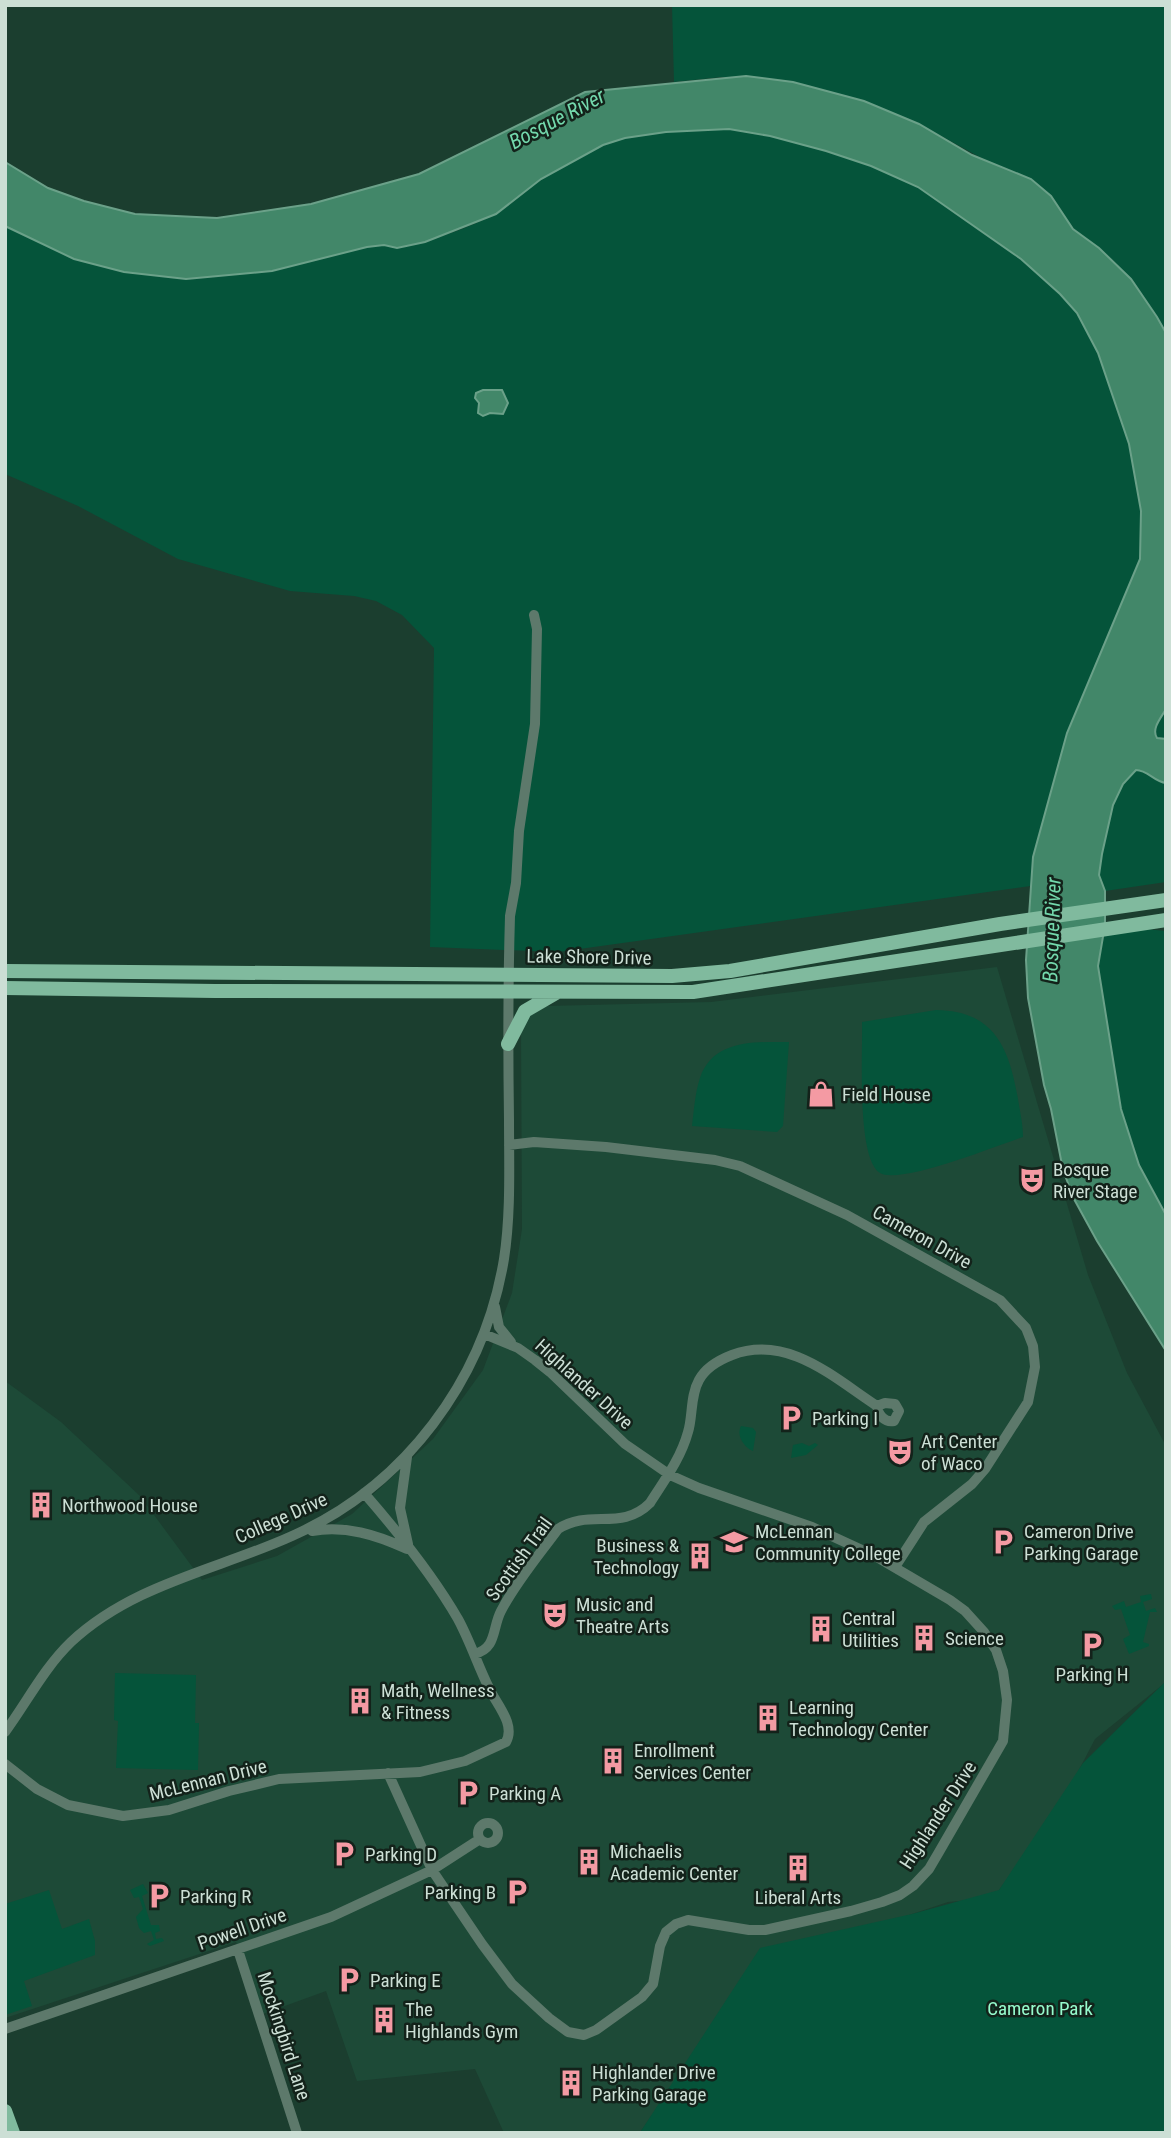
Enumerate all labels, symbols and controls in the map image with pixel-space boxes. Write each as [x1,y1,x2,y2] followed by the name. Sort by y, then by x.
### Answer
[505,83,610,154] water label: Bosque River
[1038,876,1066,983] water label: Bosque River
[526,944,652,970] street label: Lake Shore Drive
[806,1079,836,1109] shop icon: Field House
[842,1083,931,1106] place label: Field House
[1053,1158,1137,1203] place label: Bosque River Stage
[1017,1165,1047,1195] theatre icon: Bosque River Stage
[868,1200,976,1274] street label: Cameron Drive
[530,1334,638,1434] street label: Highlander Drive
[776,1403,806,1433] parking icon: Parking I
[812,1407,878,1430] place label: Parking I
[921,1430,998,1475] place label: Art Center of Waco
[885,1437,915,1467] theatre icon: Art Center of Waco
[231,1487,331,1549] street label: College Drive
[26,1490,56,1520] building icon: Northwood House
[62,1494,198,1517] place label: Northwood House
[481,1513,557,1605] street label: Scottish Trail
[755,1520,901,1565] place label: McLennan Community College
[1024,1520,1138,1565] place label: Cameron Drive Parking Garage
[719,1527,749,1557] school or university icon: McLennan Community College
[988,1527,1018,1557] parking icon: Cameron Drive Parking Garage
[593,1534,680,1579] place label: Business & Technology
[685,1541,715,1571] building icon: Business & Technology
[576,1593,669,1638] place label: Music and Theatre Arts
[540,1600,570,1630] theatre icon: Music and Theatre Arts
[842,1607,899,1652] place label: Central Utilities
[806,1614,836,1644] building icon: Central Utilities
[909,1623,939,1653] building icon: Science
[945,1627,1004,1650] place label: Science
[1077,1630,1107,1660] parking icon: Parking H
[1056,1663,1128,1686] place label: Parking H
[381,1679,495,1724] place label: Math, Wellness & Fitness
[345,1686,375,1716] building icon: Math, Wellness & Fitness
[789,1696,929,1741] place label: Learning Technology Center
[753,1703,783,1733] building icon: Learning Technology Center
[634,1739,751,1784] place label: Enrollment Services Center
[598,1746,628,1776] building icon: Enrollment Services Center
[147,1754,269,1806] street label: McLennan Drive
[895,1757,981,1873] street label: Highlander Drive
[453,1778,483,1808] parking icon: Parking A
[489,1782,561,1805] place label: Parking A
[329,1839,359,1869] parking icon: Parking D
[610,1840,738,1885] place label: Michaelis Academic Center
[365,1843,437,1866] place label: Parking D
[574,1847,604,1877] building icon: Michaelis Academic Center
[783,1853,813,1883] building icon: Liberal Arts
[502,1877,532,1907] parking icon: Parking B
[144,1881,174,1911] parking icon: Parking R
[424,1881,496,1904] place label: Parking B
[180,1885,251,1908] place label: Parking R
[755,1886,841,1909] place label: Liberal Arts
[195,1903,289,1955] street label: Powell Drive
[334,1965,364,1995] parking icon: Parking E
[252,1969,316,2103] street label: Mockingbird Lane
[370,1969,441,1992] place label: Parking E
[987,1997,1093,2020] park label: Cameron Park
[405,1998,518,2043] place label: The Highlands Gym
[369,2005,399,2035] building icon: The Highlands Gym
[592,2061,716,2106] place label: Highlander Drive Parking Garage
[556,2068,586,2098] building icon: Highlander Drive Parking Garage

